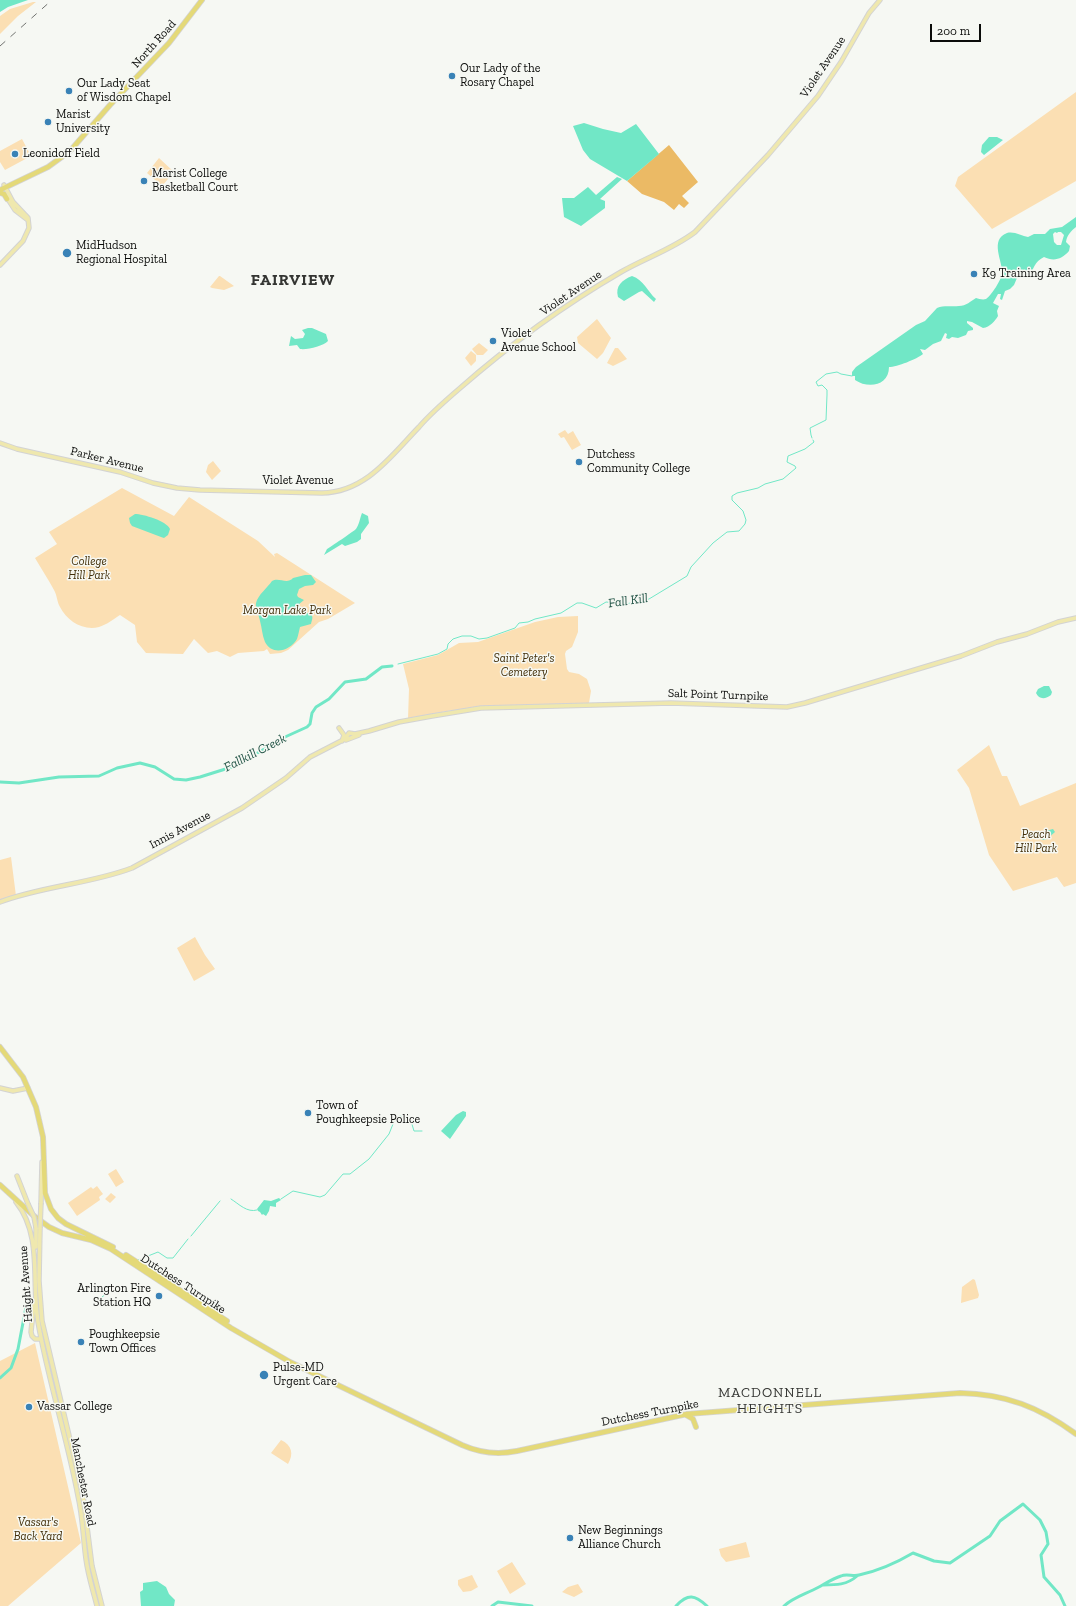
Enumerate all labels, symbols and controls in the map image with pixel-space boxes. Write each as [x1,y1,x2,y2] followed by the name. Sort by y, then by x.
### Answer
[932,16,983,42] scale bar
[129,17,179,71] street label: North Road
[937,24,970,38] text: 200 m
[797,34,849,100] street label: Violet Avenue
[460,62,540,90] place label: Our Lady of the Rosary Chapel
[447,71,457,81] marker: Our Lady of the Rosary Chapel
[77,77,171,105] place label: Our Lady Seat of Wisdom Chapel
[64,86,74,96] marker: Our Lady Seat of Wisdom Chapel
[56,108,110,136] place label: Marist University
[43,117,53,127] marker: Marist University
[23,147,100,161] place label: Leonidoff Field
[10,149,20,159] marker: Leonidoff Field
[152,167,238,195] place label: Marist College Basketball Court
[139,176,149,186] marker: Marist College Basketball Court
[76,239,167,267] place label: MidHudson Regional Hospital
[61,247,73,259] marker: MidHudson Regional Hospital
[538,267,604,319] street label: Violet Avenue
[982,267,1071,281] place label: K9 Training Area
[969,269,979,279] marker: K9 Training Area
[251,270,335,290] district label: FAIRVIEW
[501,327,576,355] place label: Violet Avenue School
[488,336,498,346] marker: Violet Avenue School
[69,444,145,476] street label: Parker Avenue
[587,448,690,476] place label: Dutchess Community College
[574,457,584,467] marker: Dutchess Community College
[262,474,334,488] street label: Violet Avenue
[68,555,110,583] park label: College Hill Park
[607,590,649,612] water label: Fall Kill
[243,604,331,618] park label: Morgan Lake Park
[494,652,554,680] park label: Saint Peter's Cemetery
[668,686,768,704] street label: Salt Point Turnpike
[221,731,289,775] water label: Fallkill Creek
[147,808,213,852] street label: Innis Avenue
[1015,828,1057,856] park label: Peach Hill Park
[316,1099,420,1127] place label: Town of Poughkeepsie Police
[303,1108,313,1118] marker: Town of Poughkeepsie Police
[16,1245,36,1323] street label: Haight Avenue
[138,1251,228,1317] street label: Dutchess Turnpike
[77,1282,151,1310] place label: Arlington Fire Station HQ
[154,1291,164,1301] marker: Arlington Fire Station HQ
[89,1328,160,1356] place label: Poughkeepsie Town Offices
[76,1337,86,1347] marker: Poughkeepsie Town Offices
[273,1361,337,1389] place label: Pulse-MD Urgent Care
[258,1369,270,1381] marker: Pulse-MD Urgent Care
[718,1385,822,1418] district label: MACDONNELL HEIGHTS
[600,1397,700,1429] street label: Dutchess Turnpike
[37,1400,112,1414] place label: Vassar College
[24,1402,34,1412] marker: Vassar College
[67,1436,99,1528] street label: Manchester Road
[14,1516,62,1544] park label: Vassar's Back Yard
[578,1524,663,1552] place label: New Beginnings Alliance Church
[565,1533,575,1543] marker: New Beginnings Alliance Church

